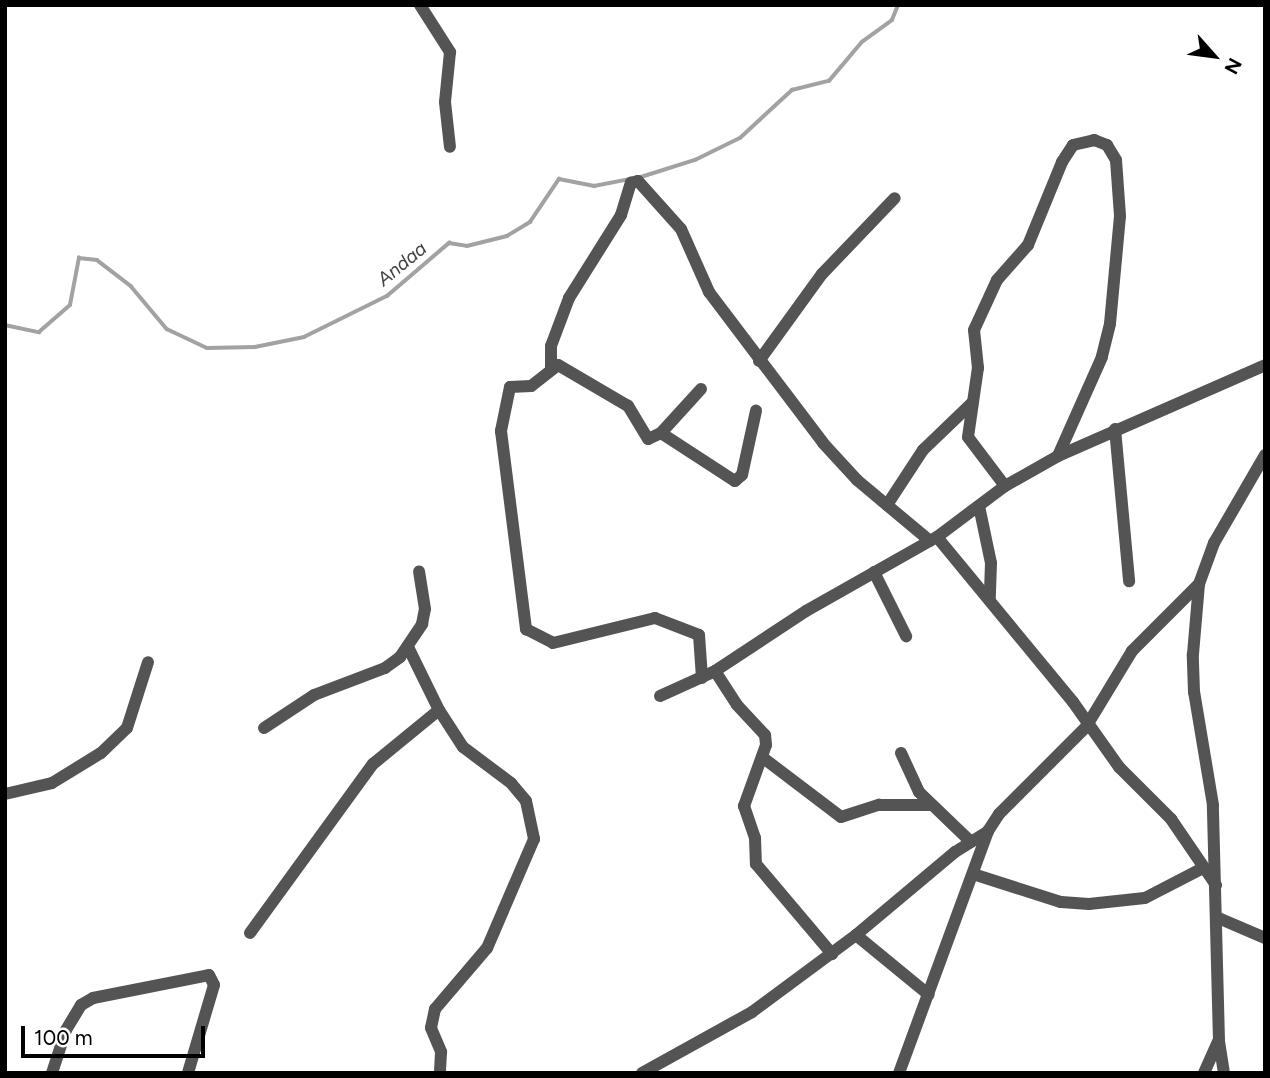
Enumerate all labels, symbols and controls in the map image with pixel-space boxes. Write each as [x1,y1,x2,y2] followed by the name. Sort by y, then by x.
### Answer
[1179,21,1249,91] north arrow
[1219,54,1247,78] text: N
[373,237,431,291] water label: Andaa
[24,1012,208,1056] scale bar
[34,1025,93,1050] text: 100 m

